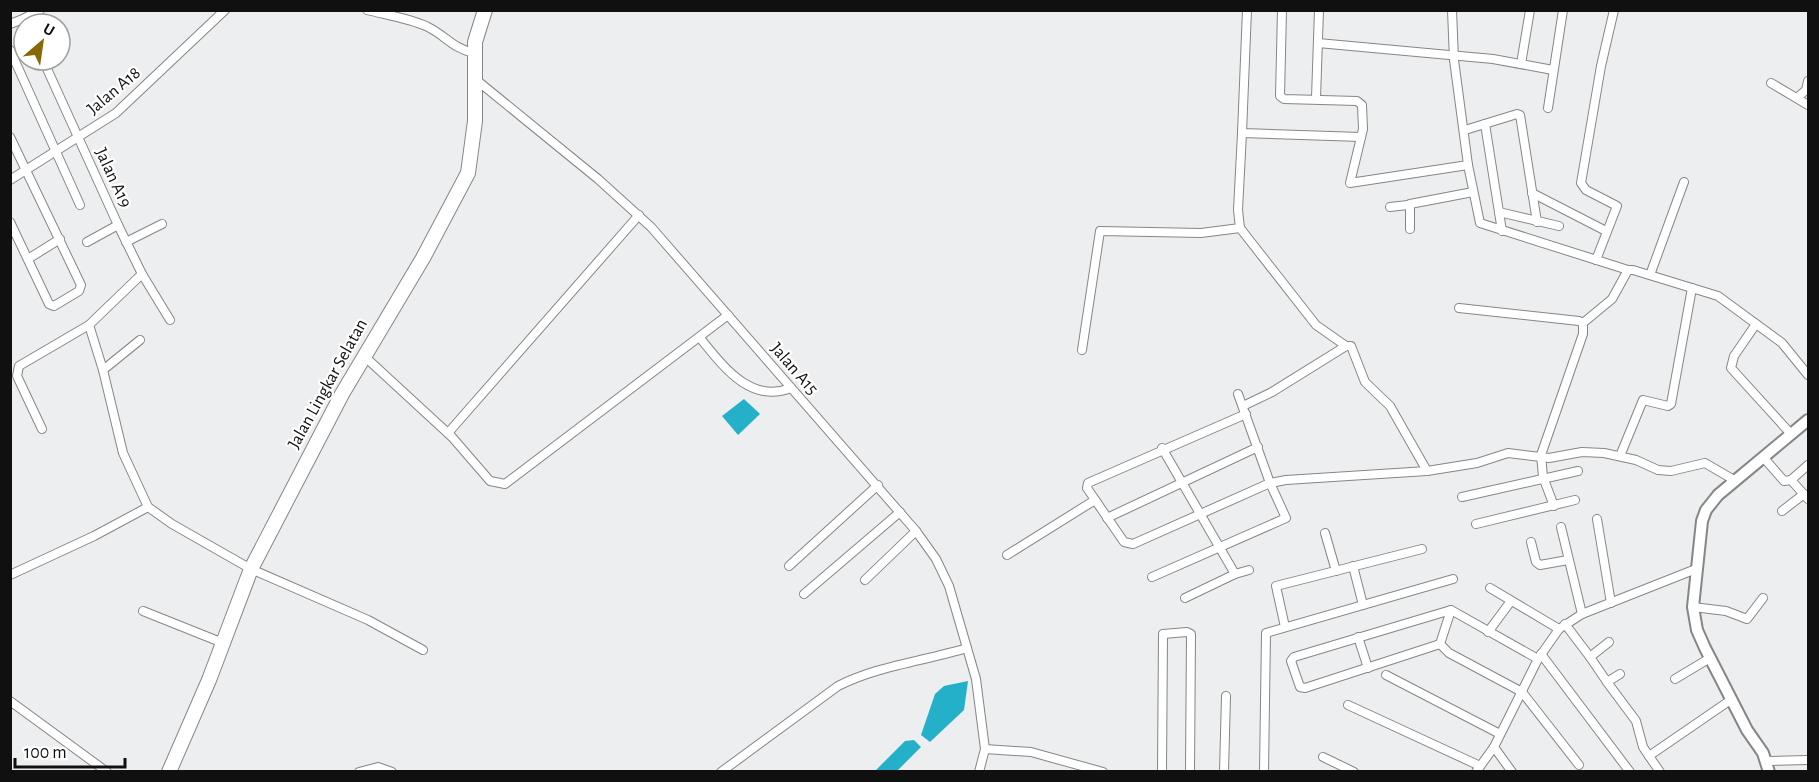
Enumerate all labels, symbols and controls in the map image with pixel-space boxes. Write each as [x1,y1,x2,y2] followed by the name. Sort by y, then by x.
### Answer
[12,12,72,72] north arrow
[40,20,57,39] text: U
[84,64,144,118] street label: Jalan A18
[91,145,135,211] street label: Jalan A19
[285,316,371,452] street label: Jalan Lingkar Selatan
[767,340,821,398] street label: Jalan A15
[15,731,124,769] scale bar
[24,744,67,762] text: 100 m

